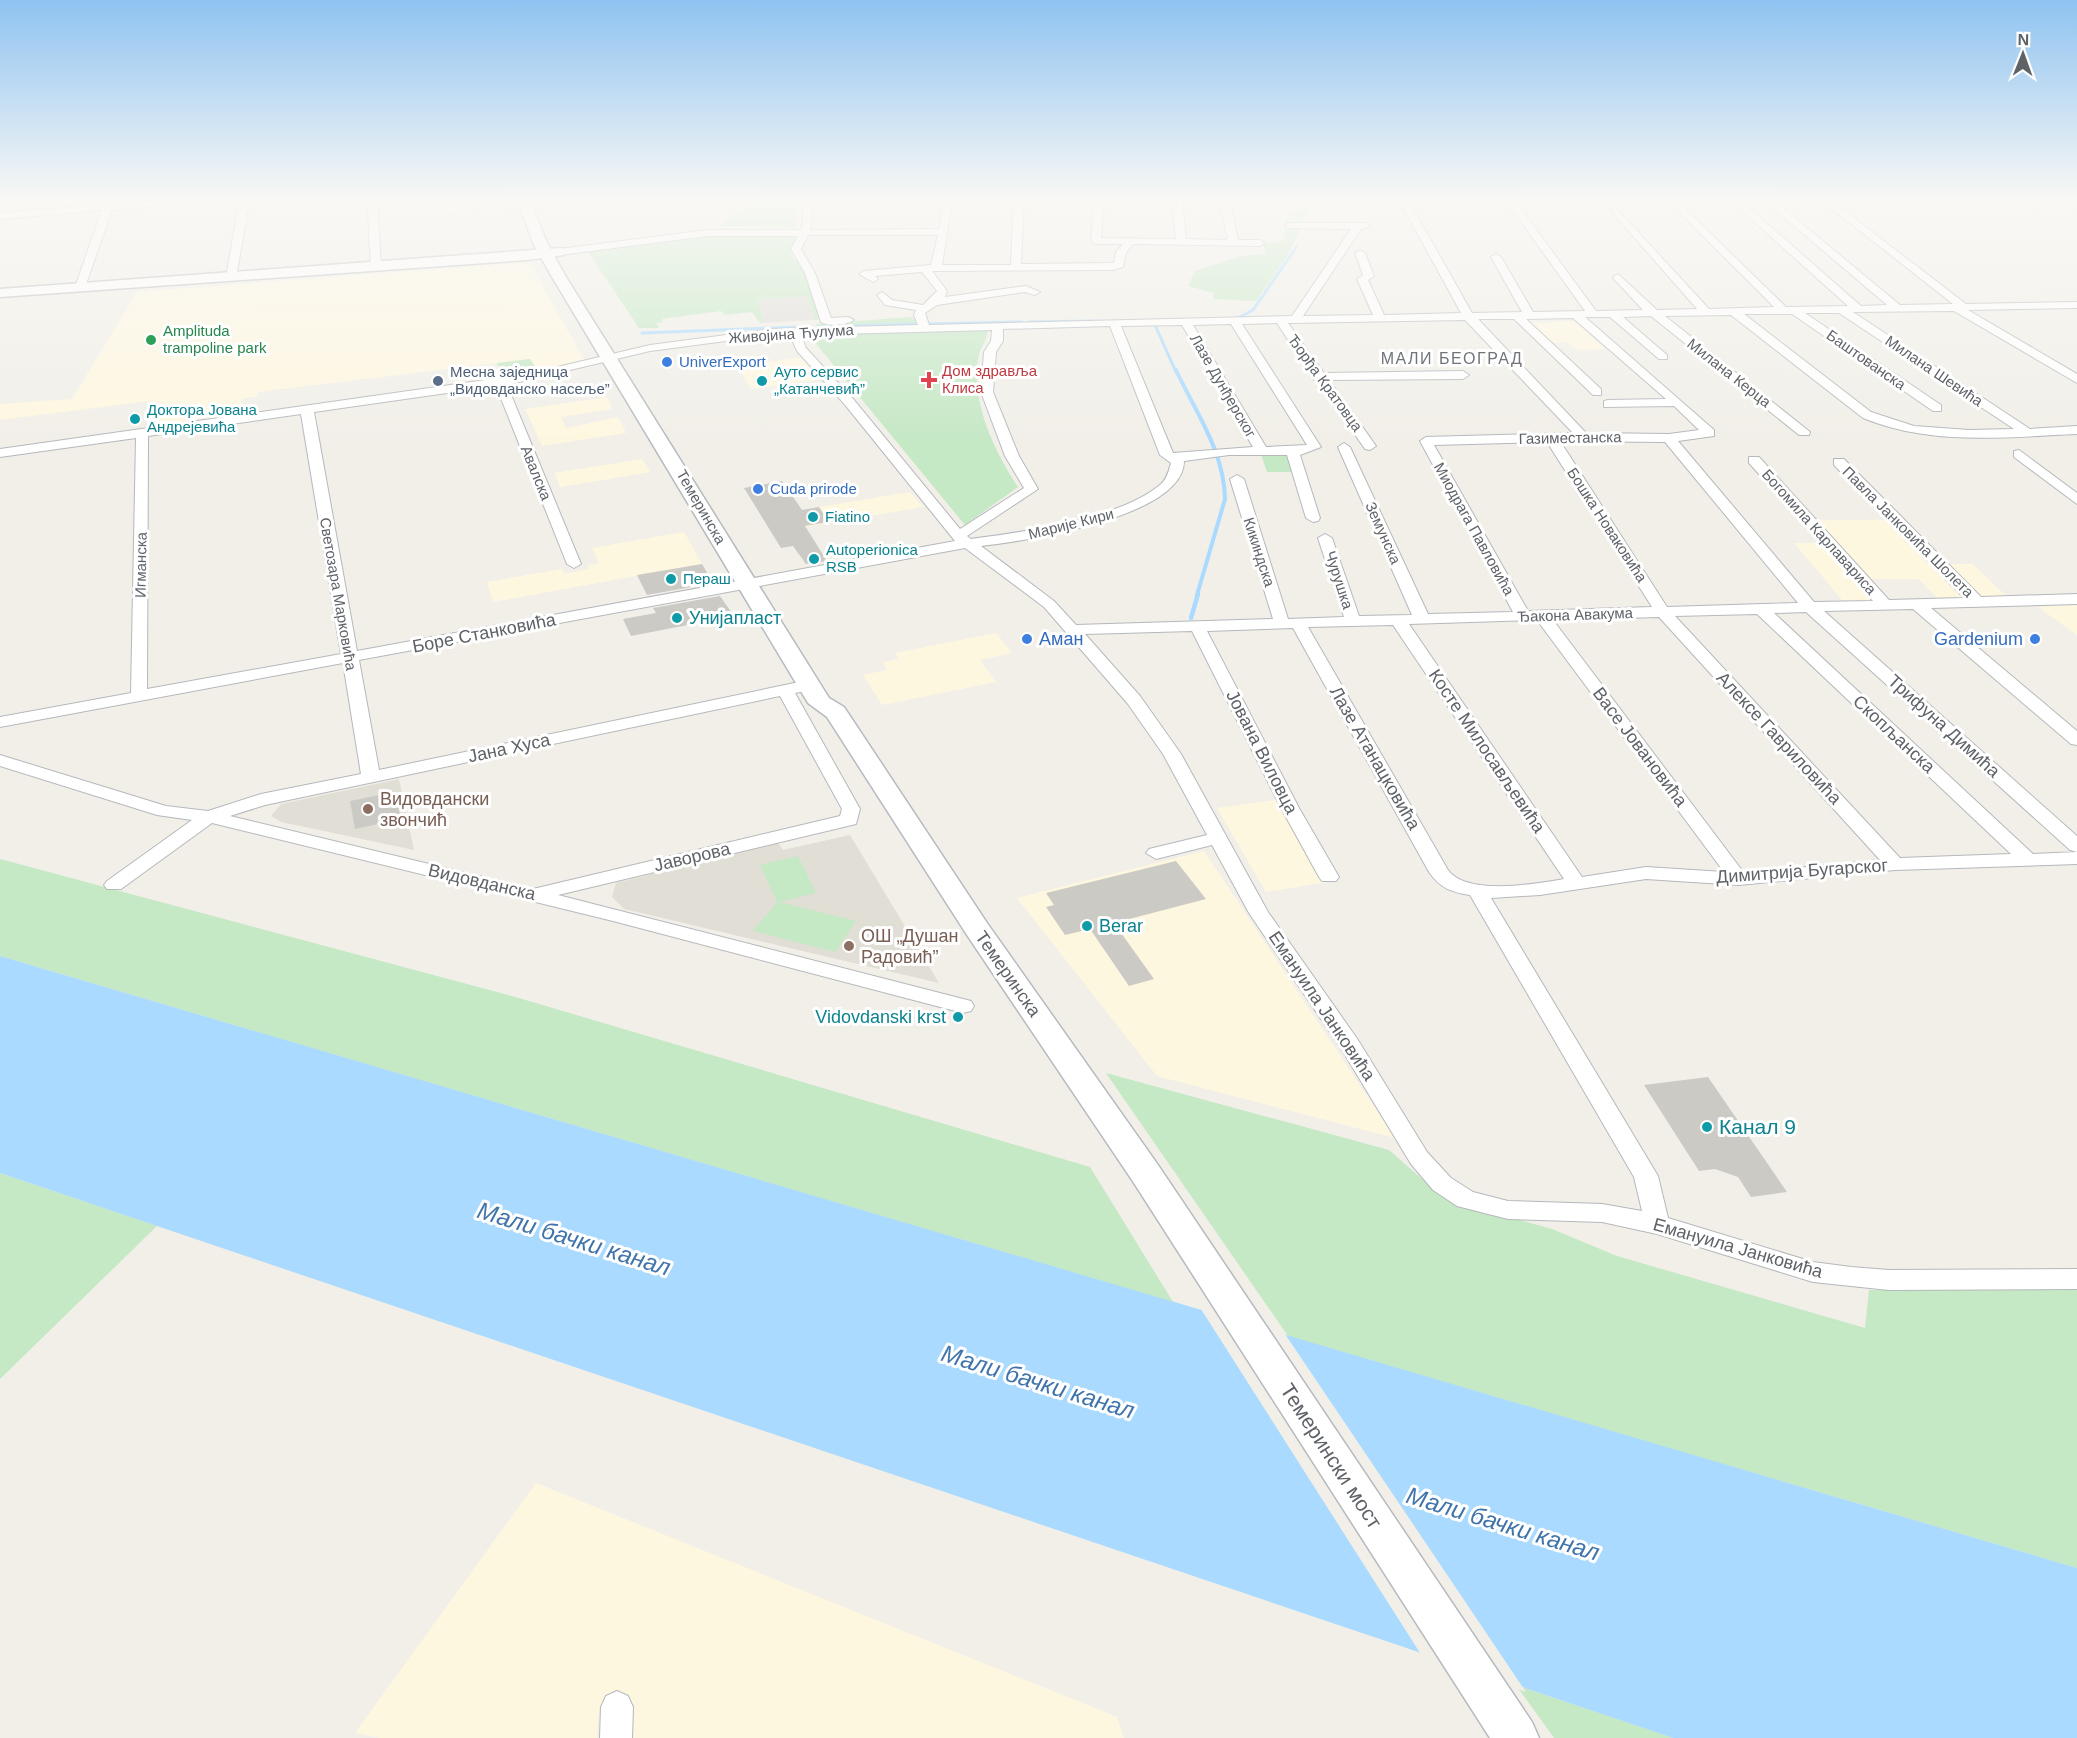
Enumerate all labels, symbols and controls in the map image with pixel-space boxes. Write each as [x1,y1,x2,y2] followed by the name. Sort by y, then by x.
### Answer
[1993,24,2053,84] north arrow
[2017,31,2029,48] text: N
[728,321,855,346] street label: Живојина Ћулума
[163,322,267,356] place label: Amplituda trampoline park
[1824,326,1910,393] street label: Баштованска
[1187,331,1260,441] street label: Лазе Дунђерског
[1285,331,1367,435] street label: Ђорђа Кратовца
[1882,332,1987,410] street label: Милана Шевића
[144,333,158,347] marker: Amplituda trampoline park
[1684,335,1775,411] street label: Милана Керца
[1381,350,1523,367] district label: МАЛИ БЕОГРАД
[679,353,767,370] place label: UniverExport
[660,355,674,369] marker: UniverExport
[942,362,1038,396] place label: Дом здравља Клиса
[450,363,610,397] place label: Месна заједница „Видовданско насеље”
[774,363,865,397] place label: Ауто сервис „Катанчевић”
[920,371,938,389] marker: Дом здравља Клиса
[431,374,445,388] marker: Месна заједница „Видовданско насеље”
[755,374,769,388] marker: Ауто сервис „Катанчевић”
[147,401,258,435] place label: Доктора Јована Андрејевића
[128,412,142,426] marker: Доктора Јована Андрејевића
[1518,428,1622,447] street label: Газиместанска
[518,443,555,503] street label: Авалска
[1431,459,1518,599] street label: Миодрага Павловића
[1839,463,1978,601] street label: Павла Јанковића Шолета
[1564,464,1651,586] street label: Бошка Новаковића
[1759,466,1880,598] street label: Богомила Карлавариса
[673,467,730,548] street label: Темеринска
[770,480,857,497] place label: Cuda prirode
[751,482,765,496] marker: Cuda prirode
[1362,499,1405,567] street label: Земунска
[1026,505,1115,542] street label: Марије Кири
[825,508,870,525] place label: Fiatino
[806,510,820,524] marker: Fiatino
[1240,515,1279,589] street label: Кикиндска
[317,516,360,672] street label: Светозара Марковића
[131,531,150,598] street label: Игманска
[826,541,918,575] place label: Autoperionica RSB
[1322,549,1357,612] street label: Чурушка
[807,552,821,566] marker: Autoperionica RSB
[683,570,731,587] place label: Пераш
[664,572,678,586] marker: Пераш
[1517,604,1634,625] street label: Ђакона Авакума
[689,608,781,628] place label: Унијапласт
[411,609,558,657] street label: Боре Станковића
[670,611,684,625] marker: Унијапласт
[1039,629,1083,649] place label: Аман
[1934,629,2023,649] place label: Gardenium
[1020,632,1034,646] marker: Аман
[2028,632,2042,646] marker: Gardenium
[1425,665,1550,837] street label: Косте Милосављевића
[1713,668,1846,809] street label: Алексе Гавриловића
[1884,671,2005,782] street label: Трифуна Димића
[1326,683,1425,834] street label: Лазе Атанацковића
[1589,683,1692,811] street label: Васе Јовановића
[1222,687,1302,818] street label: Јована Виловца
[1849,691,1940,778] street label: Скопљанска
[466,729,553,766] street label: Јана Хуса
[380,789,489,830] place label: Видовдански звончић
[361,802,375,816] marker: Видовдански звончић
[652,838,733,875] street label: Јаворова
[1715,855,1889,887] street label: Димитрија Бугарског
[426,860,539,904] street label: Видовданска
[1099,916,1143,936] place label: Berar
[1080,919,1094,933] marker: Berar
[861,926,958,967] place label: ОШ „Душан Радовић”
[971,927,1045,1021] street label: Темеринска
[1265,928,1380,1085] street label: Емануила Јанковића
[842,939,856,953] marker: ОШ „Душан Радовић”
[815,1007,946,1027] place label: Vidovdanski krst
[951,1010,965,1024] marker: Vidovdanski krst
[1719,1115,1796,1138] place label: Канал 9
[1700,1120,1714,1134] marker: Канал 9
[474,1196,674,1281] water label: Мали бачки канал
[1651,1214,1826,1282] street label: Емануила Јанковића
[938,1339,1138,1424] water label: Мали бачки канал
[1276,1379,1387,1533] street label: Темерински мост
[1403,1481,1603,1566] water label: Мали бачки канал

